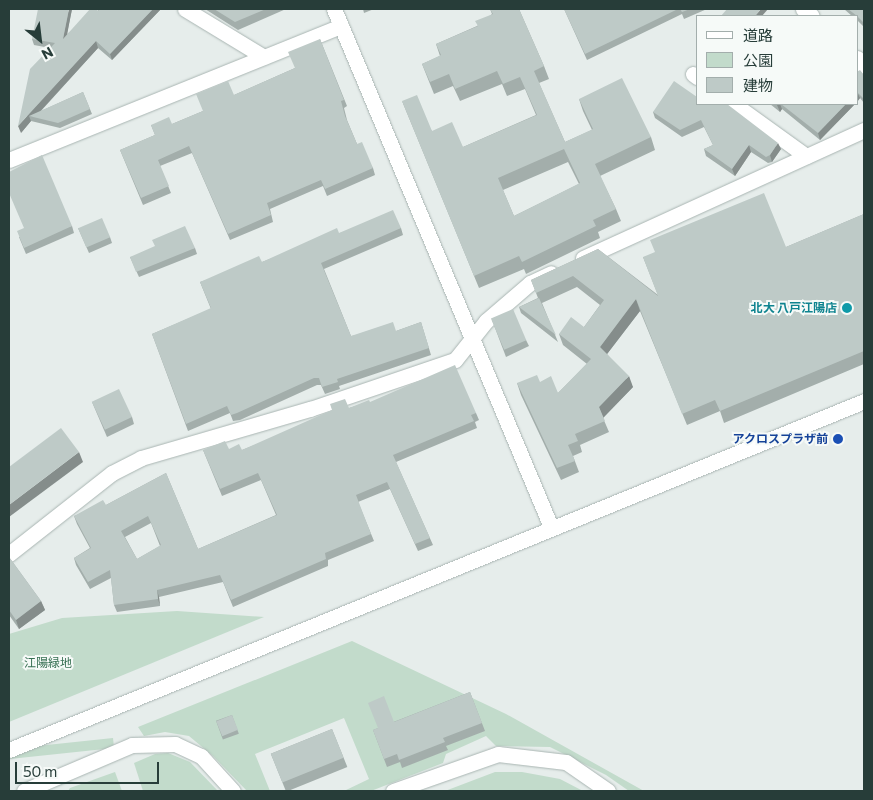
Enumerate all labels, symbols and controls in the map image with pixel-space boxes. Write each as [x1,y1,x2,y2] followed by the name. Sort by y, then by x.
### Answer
[15,15,65,65] north arrow
[696,15,858,105] legend
[743,26,773,44] text: 道路
[39,44,56,64] text: N
[743,51,773,69] text: 公園
[743,76,773,94] text: 建物
[751,301,837,315] place label: 北大 八戸江陽店
[841,302,853,314] marker: 北大 八戸江陽店
[732,432,828,446] place label: アクロスプラザ前
[832,433,844,445] marker: アクロスプラザ前
[24,656,72,670] park label: 江陽緑地
[18,752,161,784] scale bar
[23,762,57,780] text: 50 m

